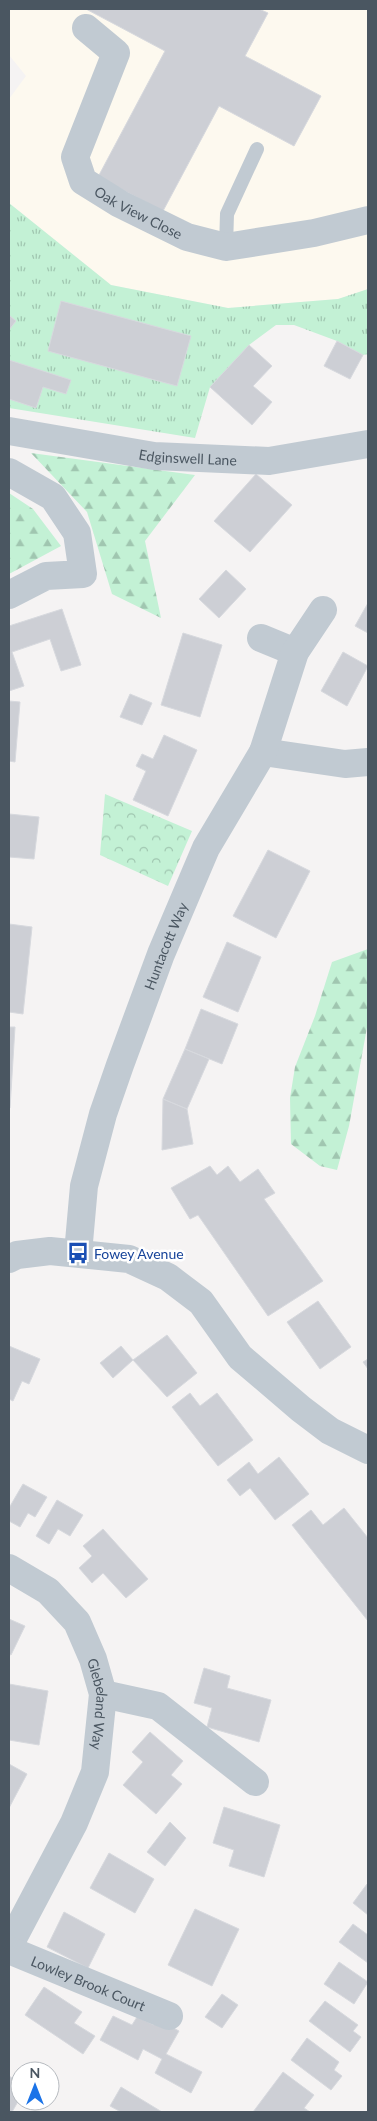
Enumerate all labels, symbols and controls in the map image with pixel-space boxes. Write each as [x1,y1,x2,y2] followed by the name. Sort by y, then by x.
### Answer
[92,182,185,242] street label: Oak View Close
[138,445,237,468] street label: Edginswell Lane
[140,899,191,992] street label: Huntacott Way
[65,1240,91,1266] bus stop icon: Fowey Avenue
[94,1245,184,1262] place label: Fowey Avenue
[85,1656,112,1752] street label: Glebeland Way
[29,1952,148,2014] street label: Lowley Brook Court
[10,2061,60,2111] north arrow
[30,2064,40,2081] text: N

